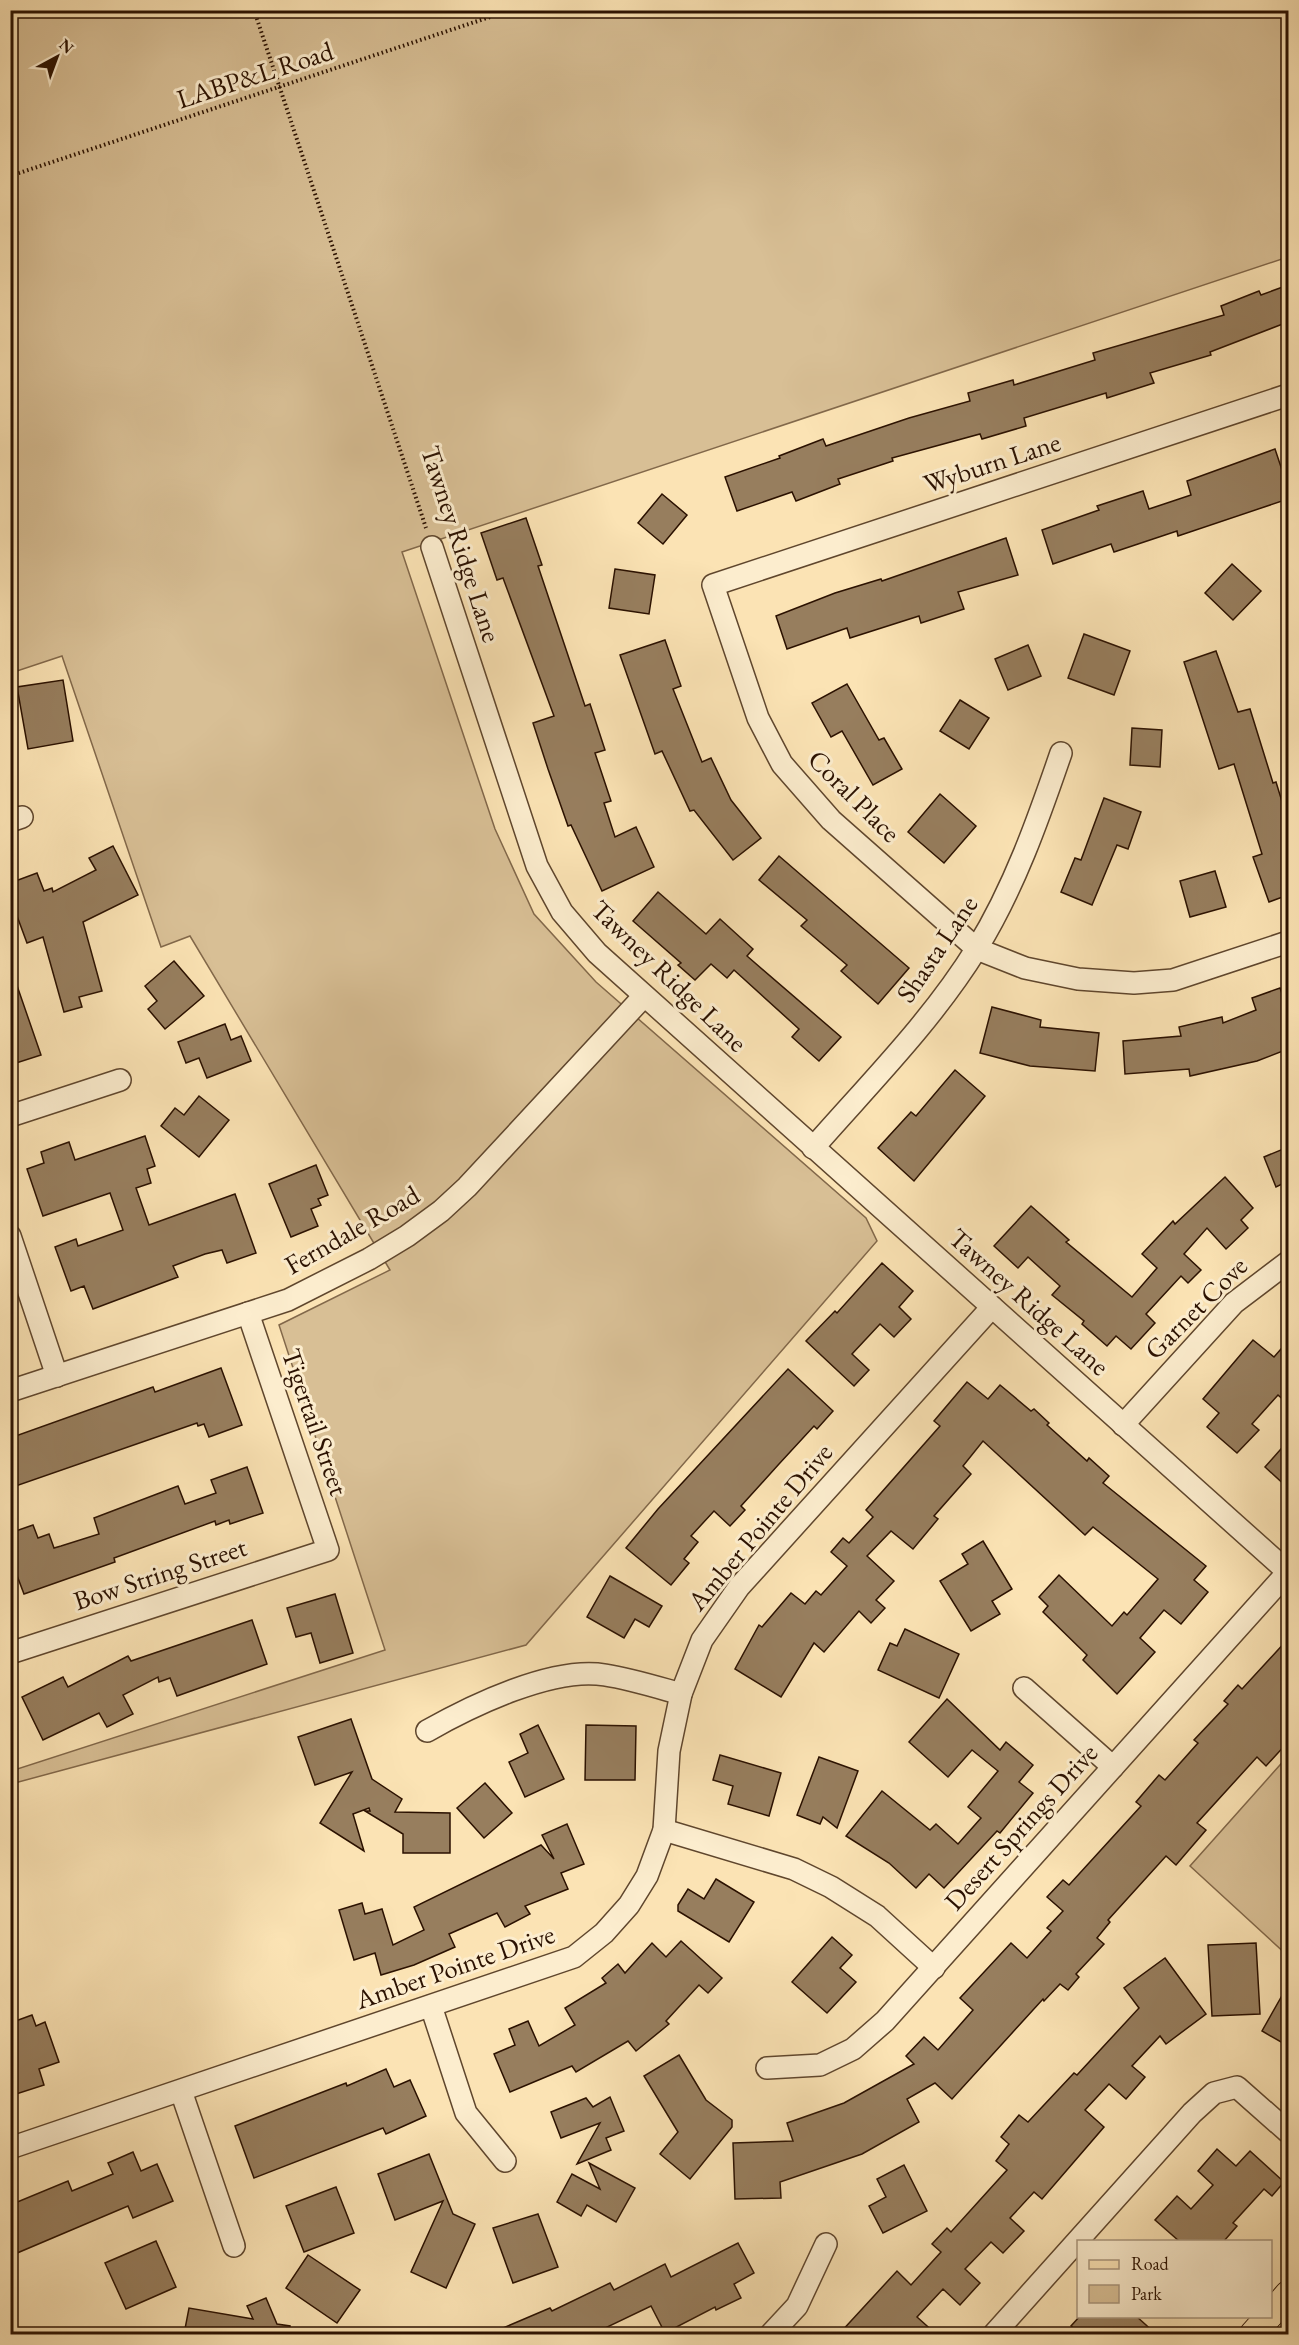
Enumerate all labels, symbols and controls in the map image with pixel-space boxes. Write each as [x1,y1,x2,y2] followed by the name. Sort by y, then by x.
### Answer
[27,27,87,87] north arrow
[172,33,338,116] street label: LABP&L Road
[55,34,78,58] text: N
[919,424,1065,501] street label: Wyburn Lane
[413,441,510,647] street label: Tawney Ridge Lane
[800,742,908,850] street label: Coral Place
[888,888,985,1009] street label: Shasta Lane
[584,892,755,1059] street label: Tawney Ridge Lane
[278,1177,426,1282] street label: Ferndale Road
[942,1220,1117,1383] street label: Tawney Ridge Lane
[1137,1249,1255,1367] street label: Garnet Cove
[274,1344,357,1500] street label: Tigertail Street
[679,1436,840,1619] street label: Amber Pointe Drive
[69,1529,251,1618] street label: Bow String Street
[936,1736,1105,1918] street label: Desert Springs Drive
[350,1916,559,2017] street label: Amber Pointe Drive
[1077,2240,1272,2318] legend
[1131,2252,1170,2275] text: Road
[1131,2282,1162,2305] text: Park

